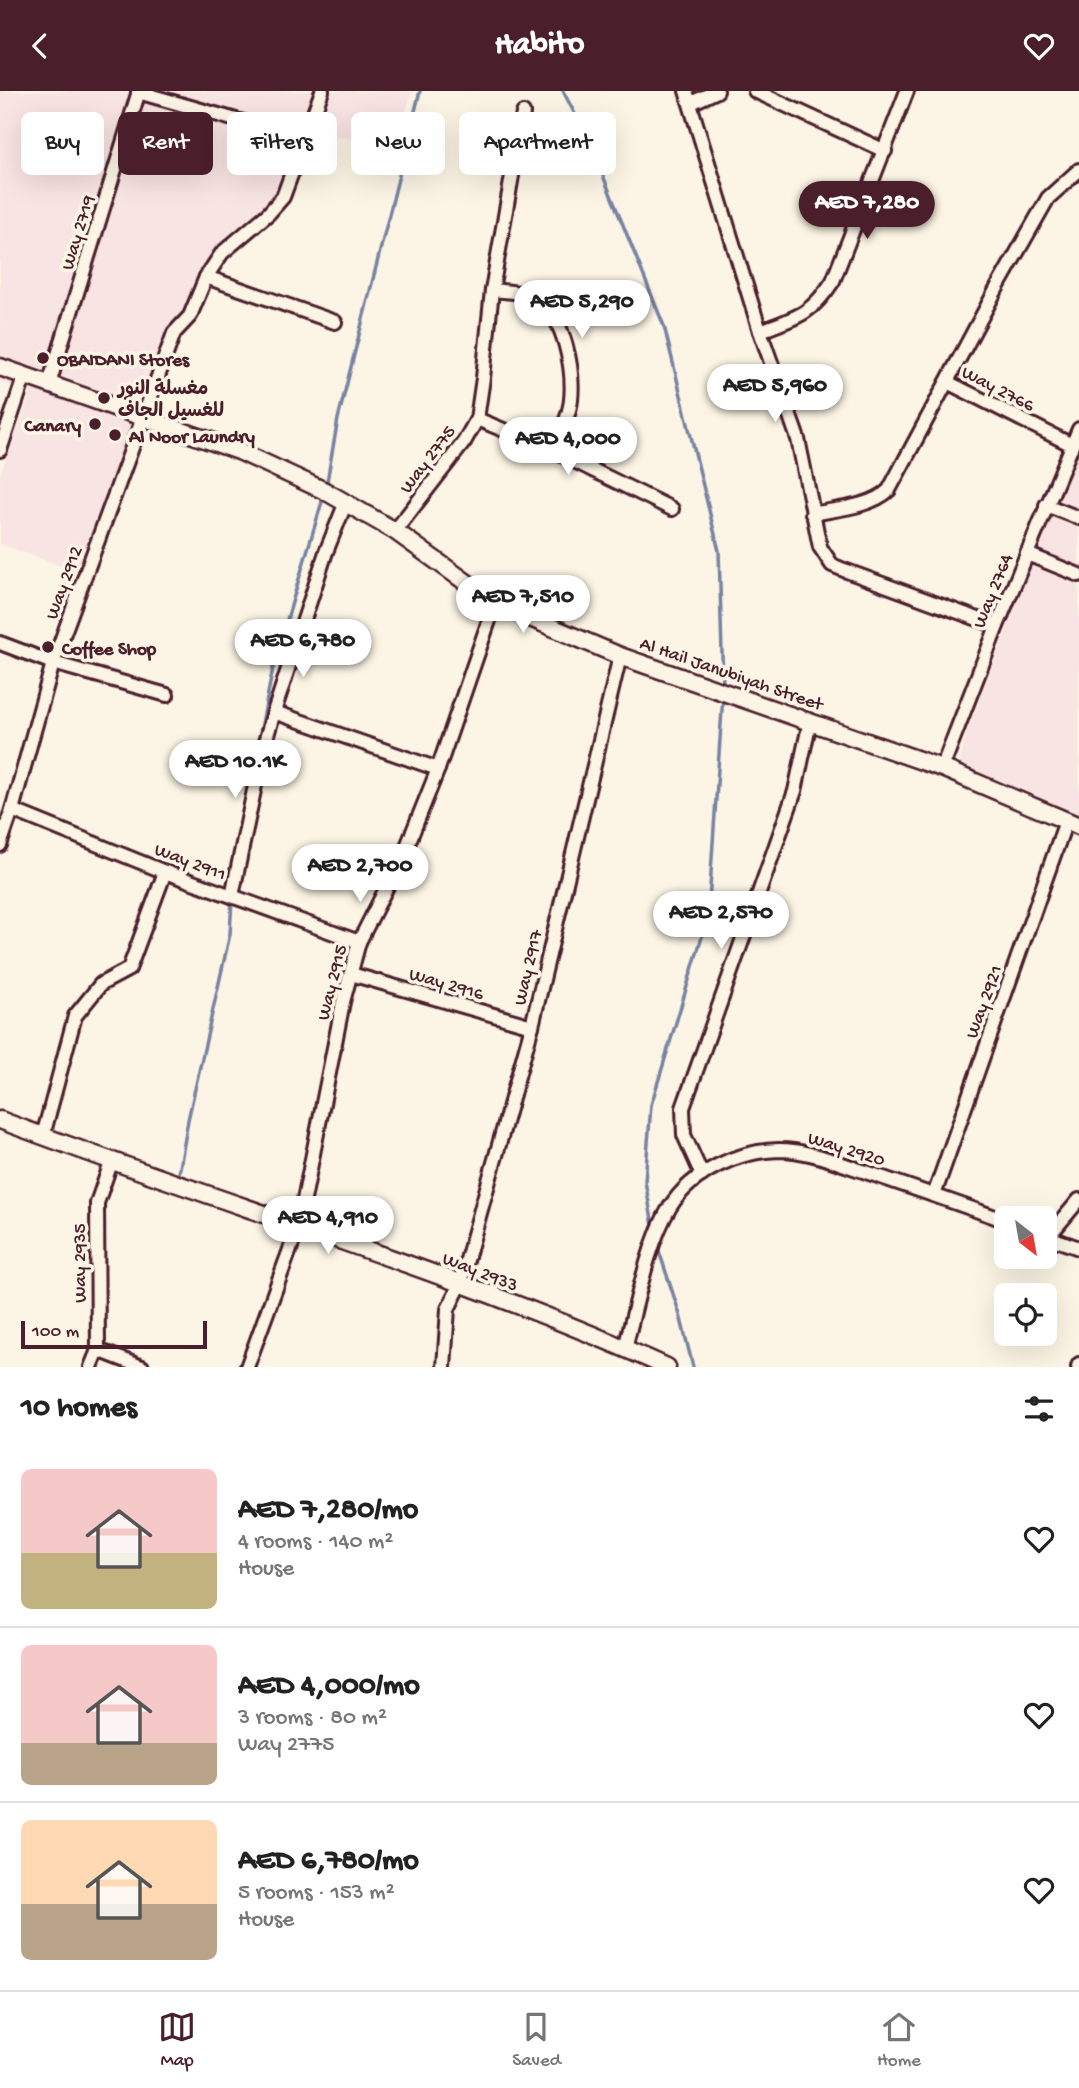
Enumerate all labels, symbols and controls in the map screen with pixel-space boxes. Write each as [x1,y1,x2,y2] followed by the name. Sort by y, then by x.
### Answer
[21,27,59,65] icon: back
[495,27,584,65] text: Habito
[1020,27,1058,65] icon: heart
[21,112,104,175] chip: Buy
[118,112,213,175] chip: Rent
[227,112,337,175] chip: Filters
[351,112,445,175] chip: New
[459,112,616,175] chip: Apartment
[787,181,947,241] pin: AED 7,280
[815,190,919,217] text: AED 7,280
[57,192,102,273] street label: Way 2719
[502,281,662,340] pin: AED 5,290
[530,289,634,316] text: AED 5,290
[35,350,51,366] marker: OBAIDANI Stores
[57,350,190,373] place label: OBAIDANI Stores
[957,362,1038,418] street label: Way 2766
[695,365,855,424] pin: AED 5,960
[723,373,827,400] text: AED 5,960
[116,378,224,424] place label: مغسلة النور للغسيل الجاف
[96,390,112,406] marker: مغسلة النور للغسيل الجاف
[24,416,82,439] place label: Canary
[87,416,103,432] marker: Canary
[488,417,648,477] pin: AED 4,000
[396,421,462,499] street label: Way 2775
[515,426,621,453] text: AED 4,000
[107,427,123,443] marker: Al Noor Laundry
[128,427,256,450] place label: Al Noor Laundry
[41,543,89,623] street label: Way 2912
[969,551,1020,632] street label: Way 2764
[443,575,603,635] pin: AED 7,510
[472,584,574,611] text: AED 7,510
[223,619,383,679] pin: AED 6,780
[251,628,355,655] text: AED 6,780
[636,633,828,718] street label: Al Hail Janubiyah Street
[40,639,56,655] marker: Coffee Shop
[61,639,157,662] place label: Coffee Shop
[155,741,315,800] pin: AED 10.1K
[185,749,285,776] text: AED 10.1K
[151,839,229,887] street label: Way 2911
[280,845,440,904] pin: AED 2,700
[308,853,412,880] text: AED 2,700
[641,891,801,951] pin: AED 2,570
[669,900,773,927] text: AED 2,570
[510,927,550,1008] street label: Way 2917
[313,943,354,1023] street label: Way 2915
[961,962,1009,1042] street label: Way 2921
[406,964,486,1007] street label: Way 2916
[805,1128,888,1173] street label: Way 2920
[248,1197,408,1256] pin: AED 4,910
[278,1205,378,1232] text: AED 4,910
[994,1206,1057,1269] north arrow
[994,1206,1057,1346] map controls
[70,1223,93,1303] street label: Way 2935
[439,1248,521,1298] street label: Way 2933
[994,1283,1057,1346] button: locate
[21,1318,206,1350] scale bar
[32,1321,79,1344] text: 100 m
[1020,1390,1058,1428] icon: filters
[21,1392,137,1427] text: 10 homes
[238,1494,418,1529] text: AED 7,280/mo
[77,1497,161,1581] icon: home
[1020,1520,1058,1558] icon: heart
[238,1529,393,1556] text: 4 rooms · 140 m²
[238,1556,294,1583] text: House
[238,1670,420,1705] text: AED 4,000/mo
[77,1673,161,1757] icon: home
[1020,1696,1058,1734] icon: heart
[238,1705,387,1732] text: 3 rooms · 80 m²
[238,1732,334,1759] text: Way 2775
[238,1845,419,1880] text: AED 6,780/mo
[77,1848,161,1932] icon: home
[1020,1871,1058,1909] icon: heart
[238,1880,395,1907] text: 5 rooms · 153 m²
[238,1907,294,1934] text: House
[158,2008,196,2073] tab: Map
[512,2008,561,2073] tab: Saved
[877,2008,921,2073] tab: Home

